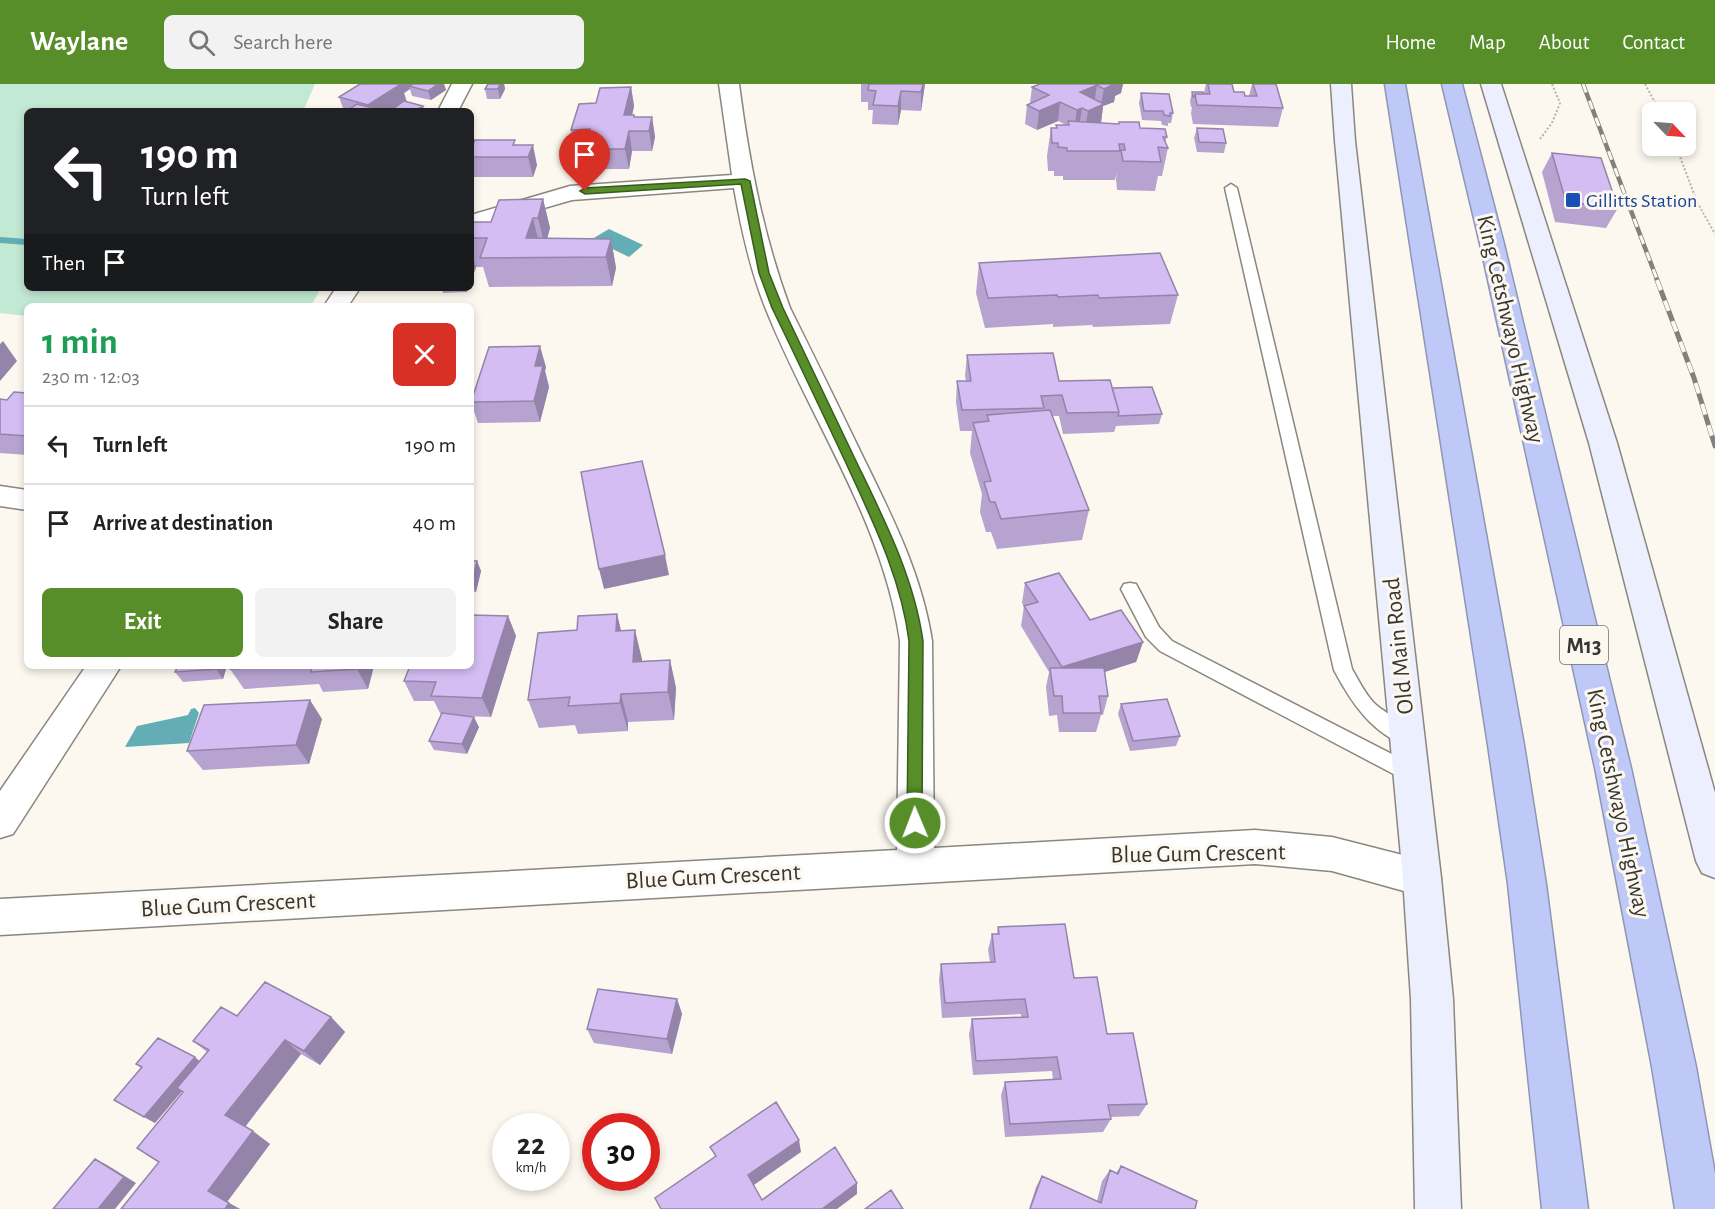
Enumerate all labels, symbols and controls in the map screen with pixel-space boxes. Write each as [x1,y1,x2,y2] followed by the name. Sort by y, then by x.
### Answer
[164,15,584,69] search box
[185,26,218,59] icon: search
[30,28,128,56] text: Waylane
[233,31,333,53] text: Search here
[1385,32,1436,53] text: Home
[1469,32,1506,53] text: Map
[1539,32,1589,53] text: About
[1622,32,1685,53] text: Contact
[1642,102,1696,156] north arrow
[1642,102,1696,156] map controls
[559,129,610,191] pin
[42,132,120,210] icon: left
[141,134,239,176] text: 190 m
[568,138,601,171] icon: arrive
[141,183,229,210] text: Turn left
[1564,191,1582,209] marker: Gillitts Station
[1586,191,1697,211] place label: Gillitts Station
[1472,213,1548,446] street label: King Cetshwayo Highway
[98,246,131,279] icon: arrive
[42,252,86,274] text: Then
[393,323,456,386] button: close
[42,324,118,360] text: 1 min
[42,367,140,387] text: 230 m · 12:03
[42,429,75,462] icon: left
[93,434,167,456] text: Turn left
[405,434,456,456] text: 190 m
[42,507,75,540] icon: arrive
[93,512,273,534] text: Arrive at destination
[413,512,456,534] text: 40 m
[1380,576,1418,715] street label: Old Main Road
[42,588,243,657] button: Exit
[255,588,456,657] button: Share
[1560,626,1608,664] road number: M13
[1582,686,1654,920] street label: King Cetshwayo Highway
[883,791,947,855] position arrow
[1110,840,1286,868] street label: Blue Gum Crescent
[625,860,801,894] street label: Blue Gum Crescent
[140,888,316,922] street label: Blue Gum Crescent
[582,1113,660,1191] speed limit sign: 30
[517,1130,545,1160] text: 22
[516,1160,546,1175] text: km/h

